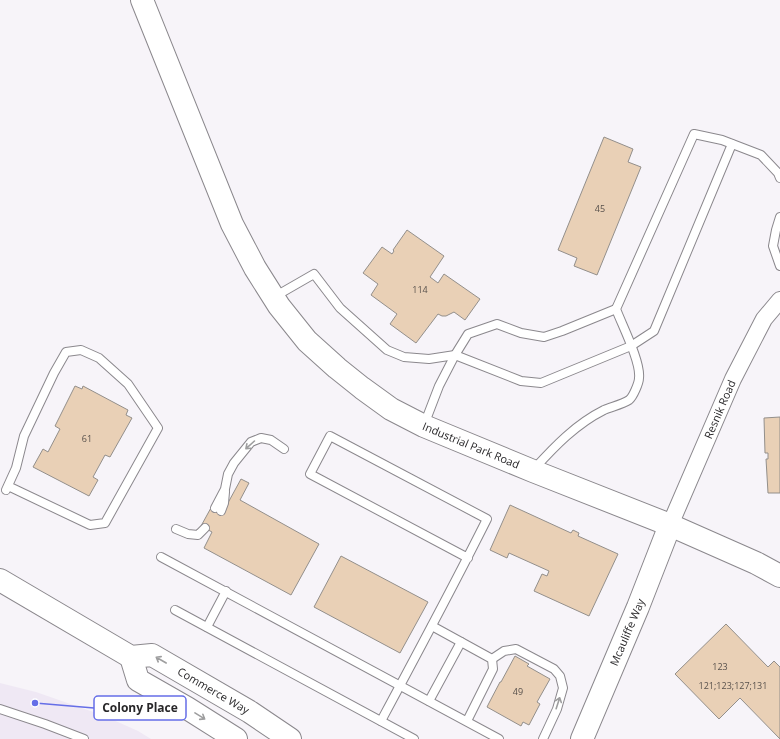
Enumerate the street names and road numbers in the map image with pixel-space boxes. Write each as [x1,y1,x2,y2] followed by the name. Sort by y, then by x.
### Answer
[700,377,739,441] street label: Resnik Road
[420,418,522,472] street label: Industrial Park Road
[606,596,648,668] street label: Mcauliffe Way
[175,663,253,717] street label: Commerce Way

